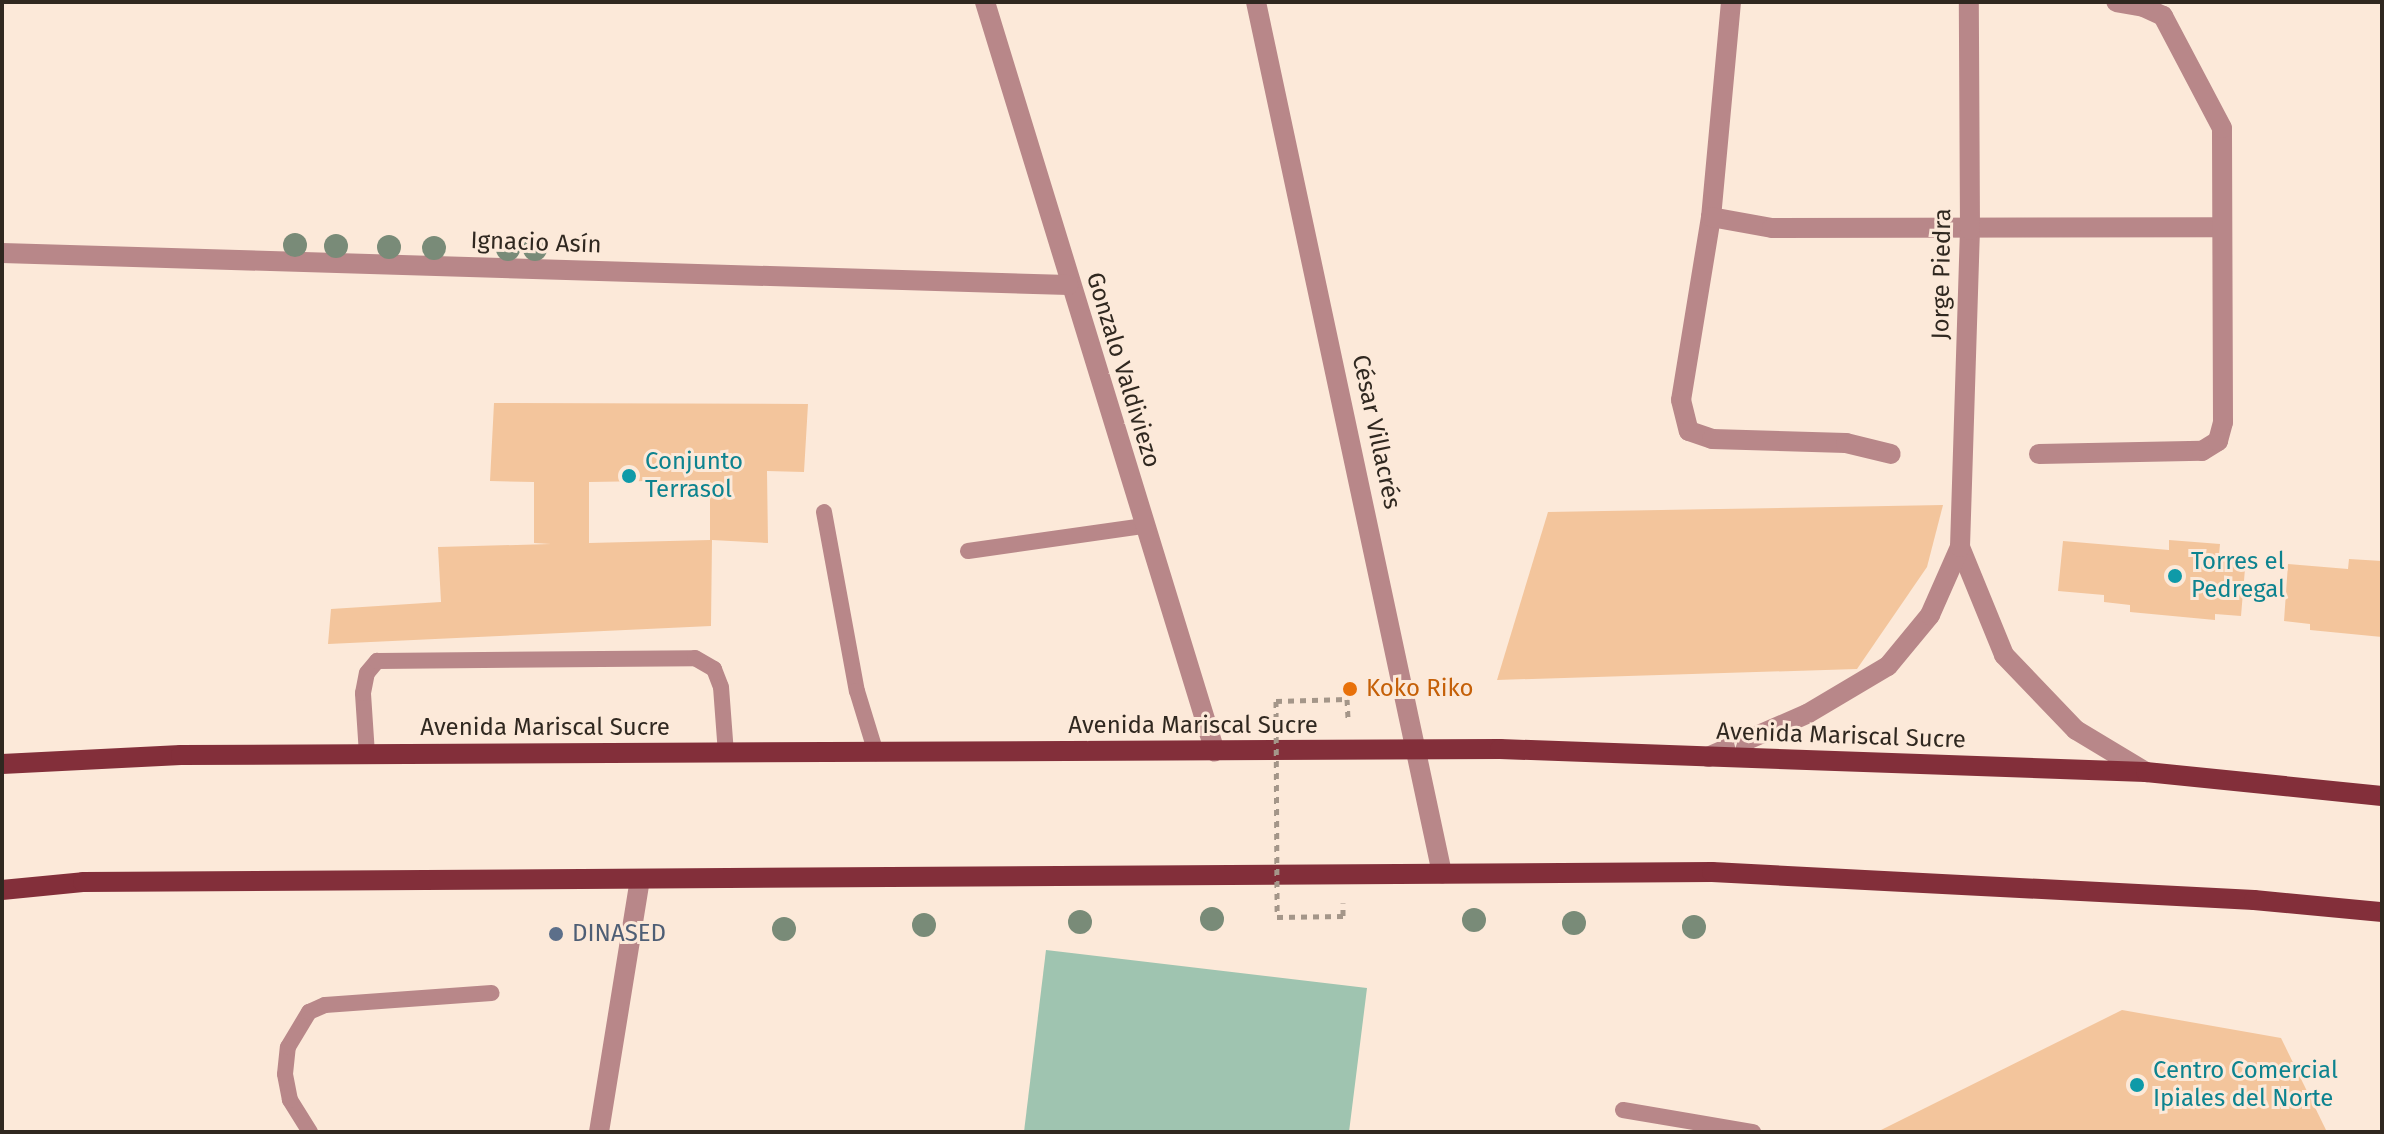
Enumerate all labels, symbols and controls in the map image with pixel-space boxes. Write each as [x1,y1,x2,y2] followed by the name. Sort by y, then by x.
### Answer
[1926,208,1958,340] street label: Jorge Piedra
[470,226,602,260] street label: Ignacio Asín
[1080,269,1166,471] street label: Gonzalo Valdiviezo
[1346,352,1406,512] street label: César Villacrés
[645,448,743,504] place label: Conjunto Terrasol
[620,467,638,485] marker: Conjunto Terrasol
[2191,548,2285,604] place label: Torres el Pedregal
[2166,567,2184,585] marker: Torres el Pedregal
[1366,675,1474,703] place label: Koko Riko
[1341,680,1359,698] marker: Koko Riko
[1068,712,1318,740] street label: Avenida Mariscal Sucre
[420,714,670,742] street label: Avenida Mariscal Sucre
[1716,717,1966,755] street label: Avenida Mariscal Sucre
[572,920,666,948] place label: DINASED
[547,925,565,943] marker: DINASED
[2153,1057,2338,1113] place label: Centro Comercial Ipiales del Norte
[2128,1076,2146,1094] marker: Centro Comercial Ipiales del Norte

